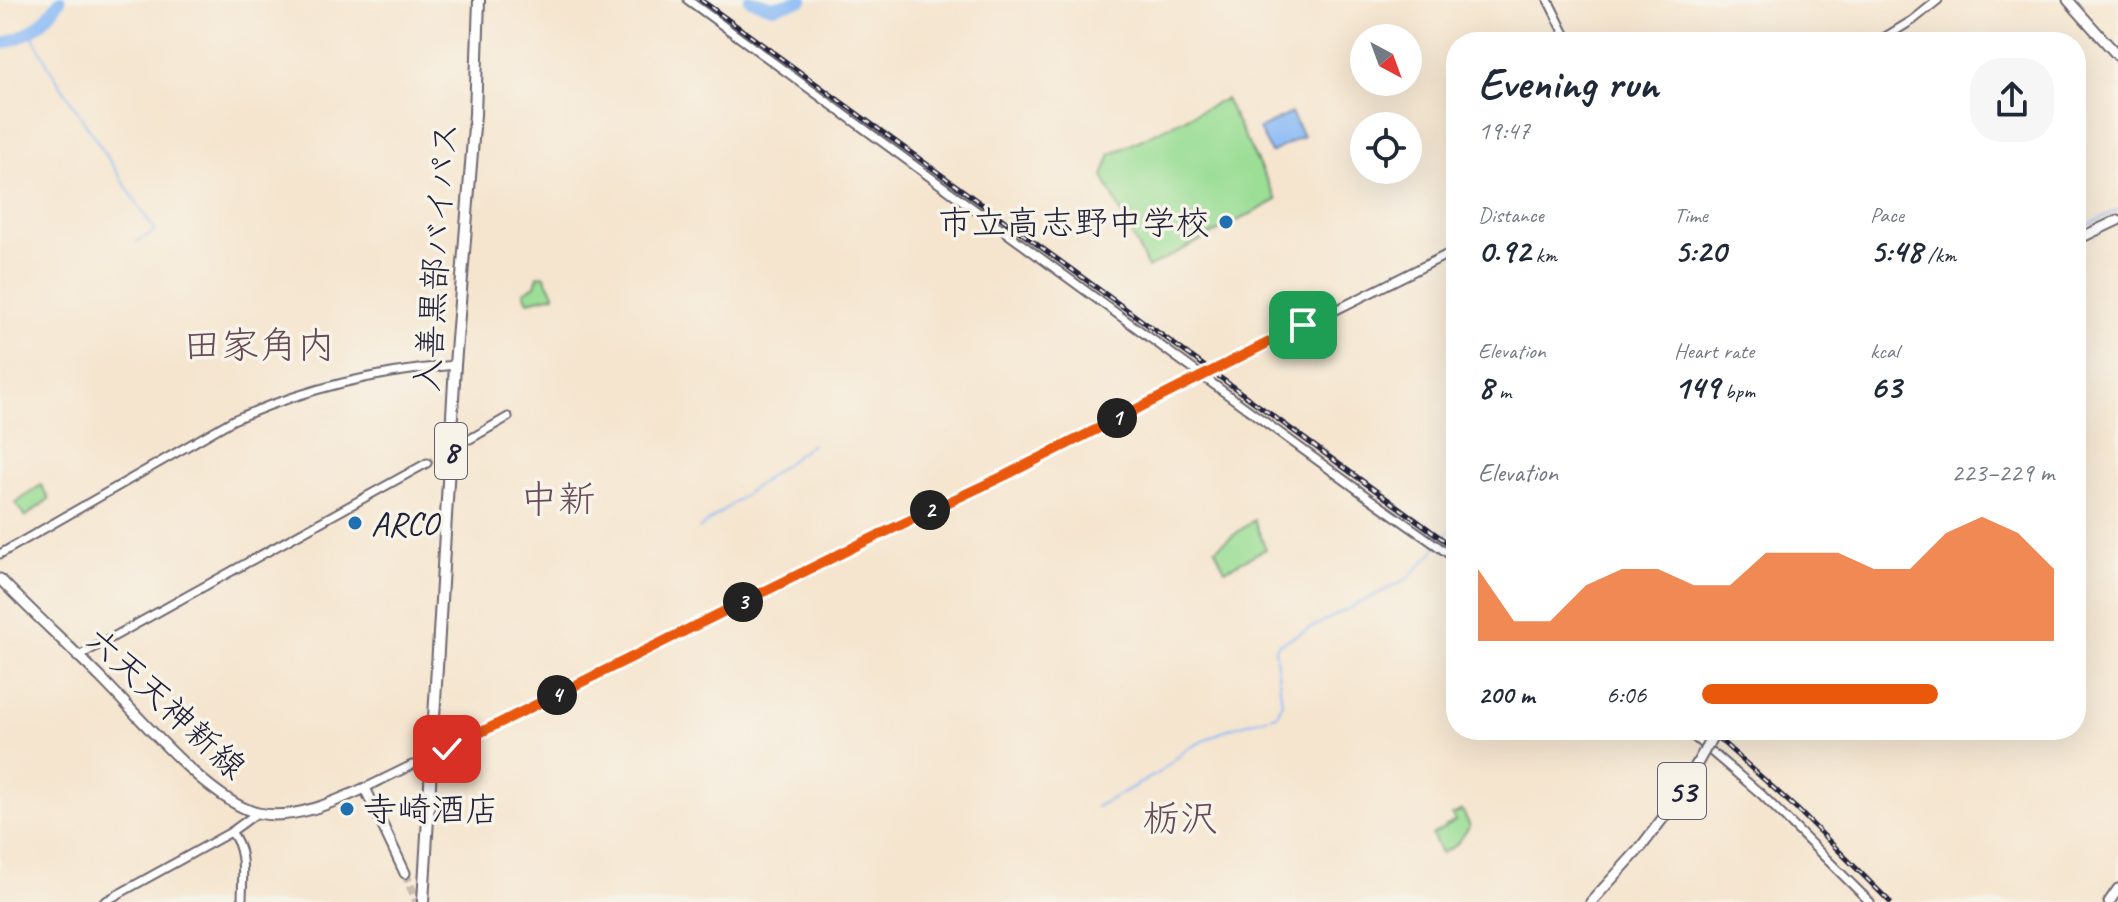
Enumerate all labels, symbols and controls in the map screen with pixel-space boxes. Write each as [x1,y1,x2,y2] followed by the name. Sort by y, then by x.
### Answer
[1350,24,1422,96] north arrow
[1350,24,1422,184] map controls
[1478,56,1658,111] text: Evening run
[1970,58,2054,142] button: share
[1350,112,1422,184] button: locate
[1478,114,1530,147] text: 19:47
[405,120,467,394] street label: 入善黒部バイパス
[938,201,1210,244] place label: 市立高志野中学校
[1478,201,1544,229] text: Distance
[1674,201,1708,229] text: Time
[1870,201,1904,229] text: Pace
[1217,213,1235,231] marker: 市立高志野中学校
[1478,229,1530,272] text: 0.92
[1674,229,1726,272] text: 5:20
[1870,229,1922,272] text: 5:48
[1530,241,1557,269] text: km
[1922,241,1956,269] text: /km
[1269,291,1337,359] pin
[1281,303,1325,347] icon: arrive
[183,322,335,369] district label: 田家角内
[1478,337,1546,365] text: Elevation
[1674,337,1754,365] text: Heart rate
[1870,337,1899,365] text: kcal
[1478,365,1493,408] text: 8
[1674,365,1720,408] text: 149
[1870,365,1901,408] text: 63
[1493,377,1511,405] text: m
[1720,377,1755,405] text: bpm
[1097,398,1137,438] pin: 1
[1112,404,1122,432] text: 1
[435,423,467,479] road number: 8
[1478,456,1558,489] text: Elevation
[1951,456,2054,489] text: 223–229 m
[520,476,596,523] district label: 中新
[910,490,950,530] pin: 2
[925,496,935,524] text: 2
[371,502,441,545] place label: ARCO
[346,514,364,532] marker: ARCO
[723,582,763,622] pin: 3
[738,588,748,616] text: 3
[77,618,255,788] street label: 六天天神新線
[537,675,577,715] pin: 4
[1478,678,1534,711] text: 200 m
[1606,678,1646,711] text: 6:06
[552,681,562,709] text: 4
[413,715,481,783] pin
[425,727,469,771] icon: check
[1658,763,1706,819] road number: 53
[363,788,499,831] place label: 寺崎酒店
[1142,795,1218,842] district label: 栃沢
[338,800,356,818] marker: 寺崎酒店

